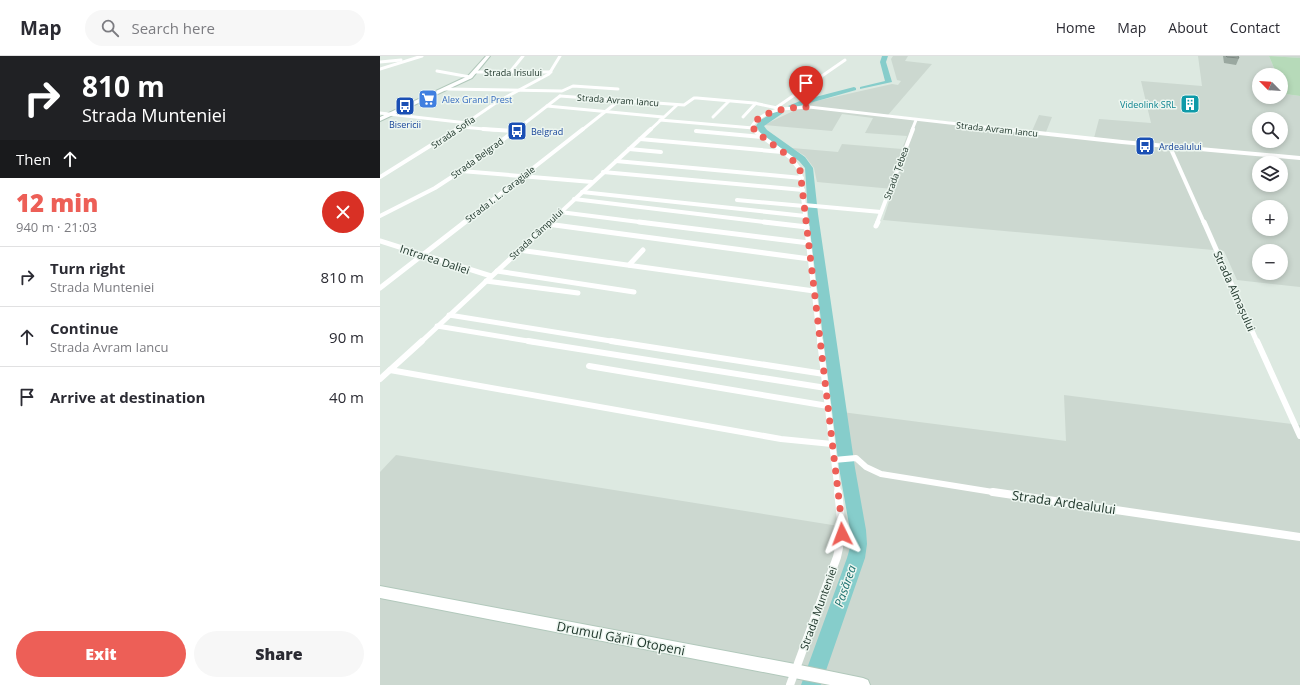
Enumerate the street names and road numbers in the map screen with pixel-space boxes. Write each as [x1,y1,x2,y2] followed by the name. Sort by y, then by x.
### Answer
[484,66,542,79] street label: Strada Irisului
[577,91,659,109] street label: Strada Avram Iancu
[429,113,477,151] street label: Strada Sofia
[956,118,1038,140] street label: Strada Avram Iancu
[448,135,506,181] street label: Strada Belgrad
[880,145,912,201] street label: Strada Țebea
[462,163,538,225] street label: Strada I. L. Caragiale
[506,205,566,263] street label: Strada Câmpului
[398,241,472,277] street label: Intrarea Daliei
[1211,248,1259,334] street label: Strada Almașului
[1011,486,1117,518] street label: Strada Ardealului
[796,564,840,652] street label: Strada Munteniei
[555,617,687,659] street label: Drumul Gării Otopeni

